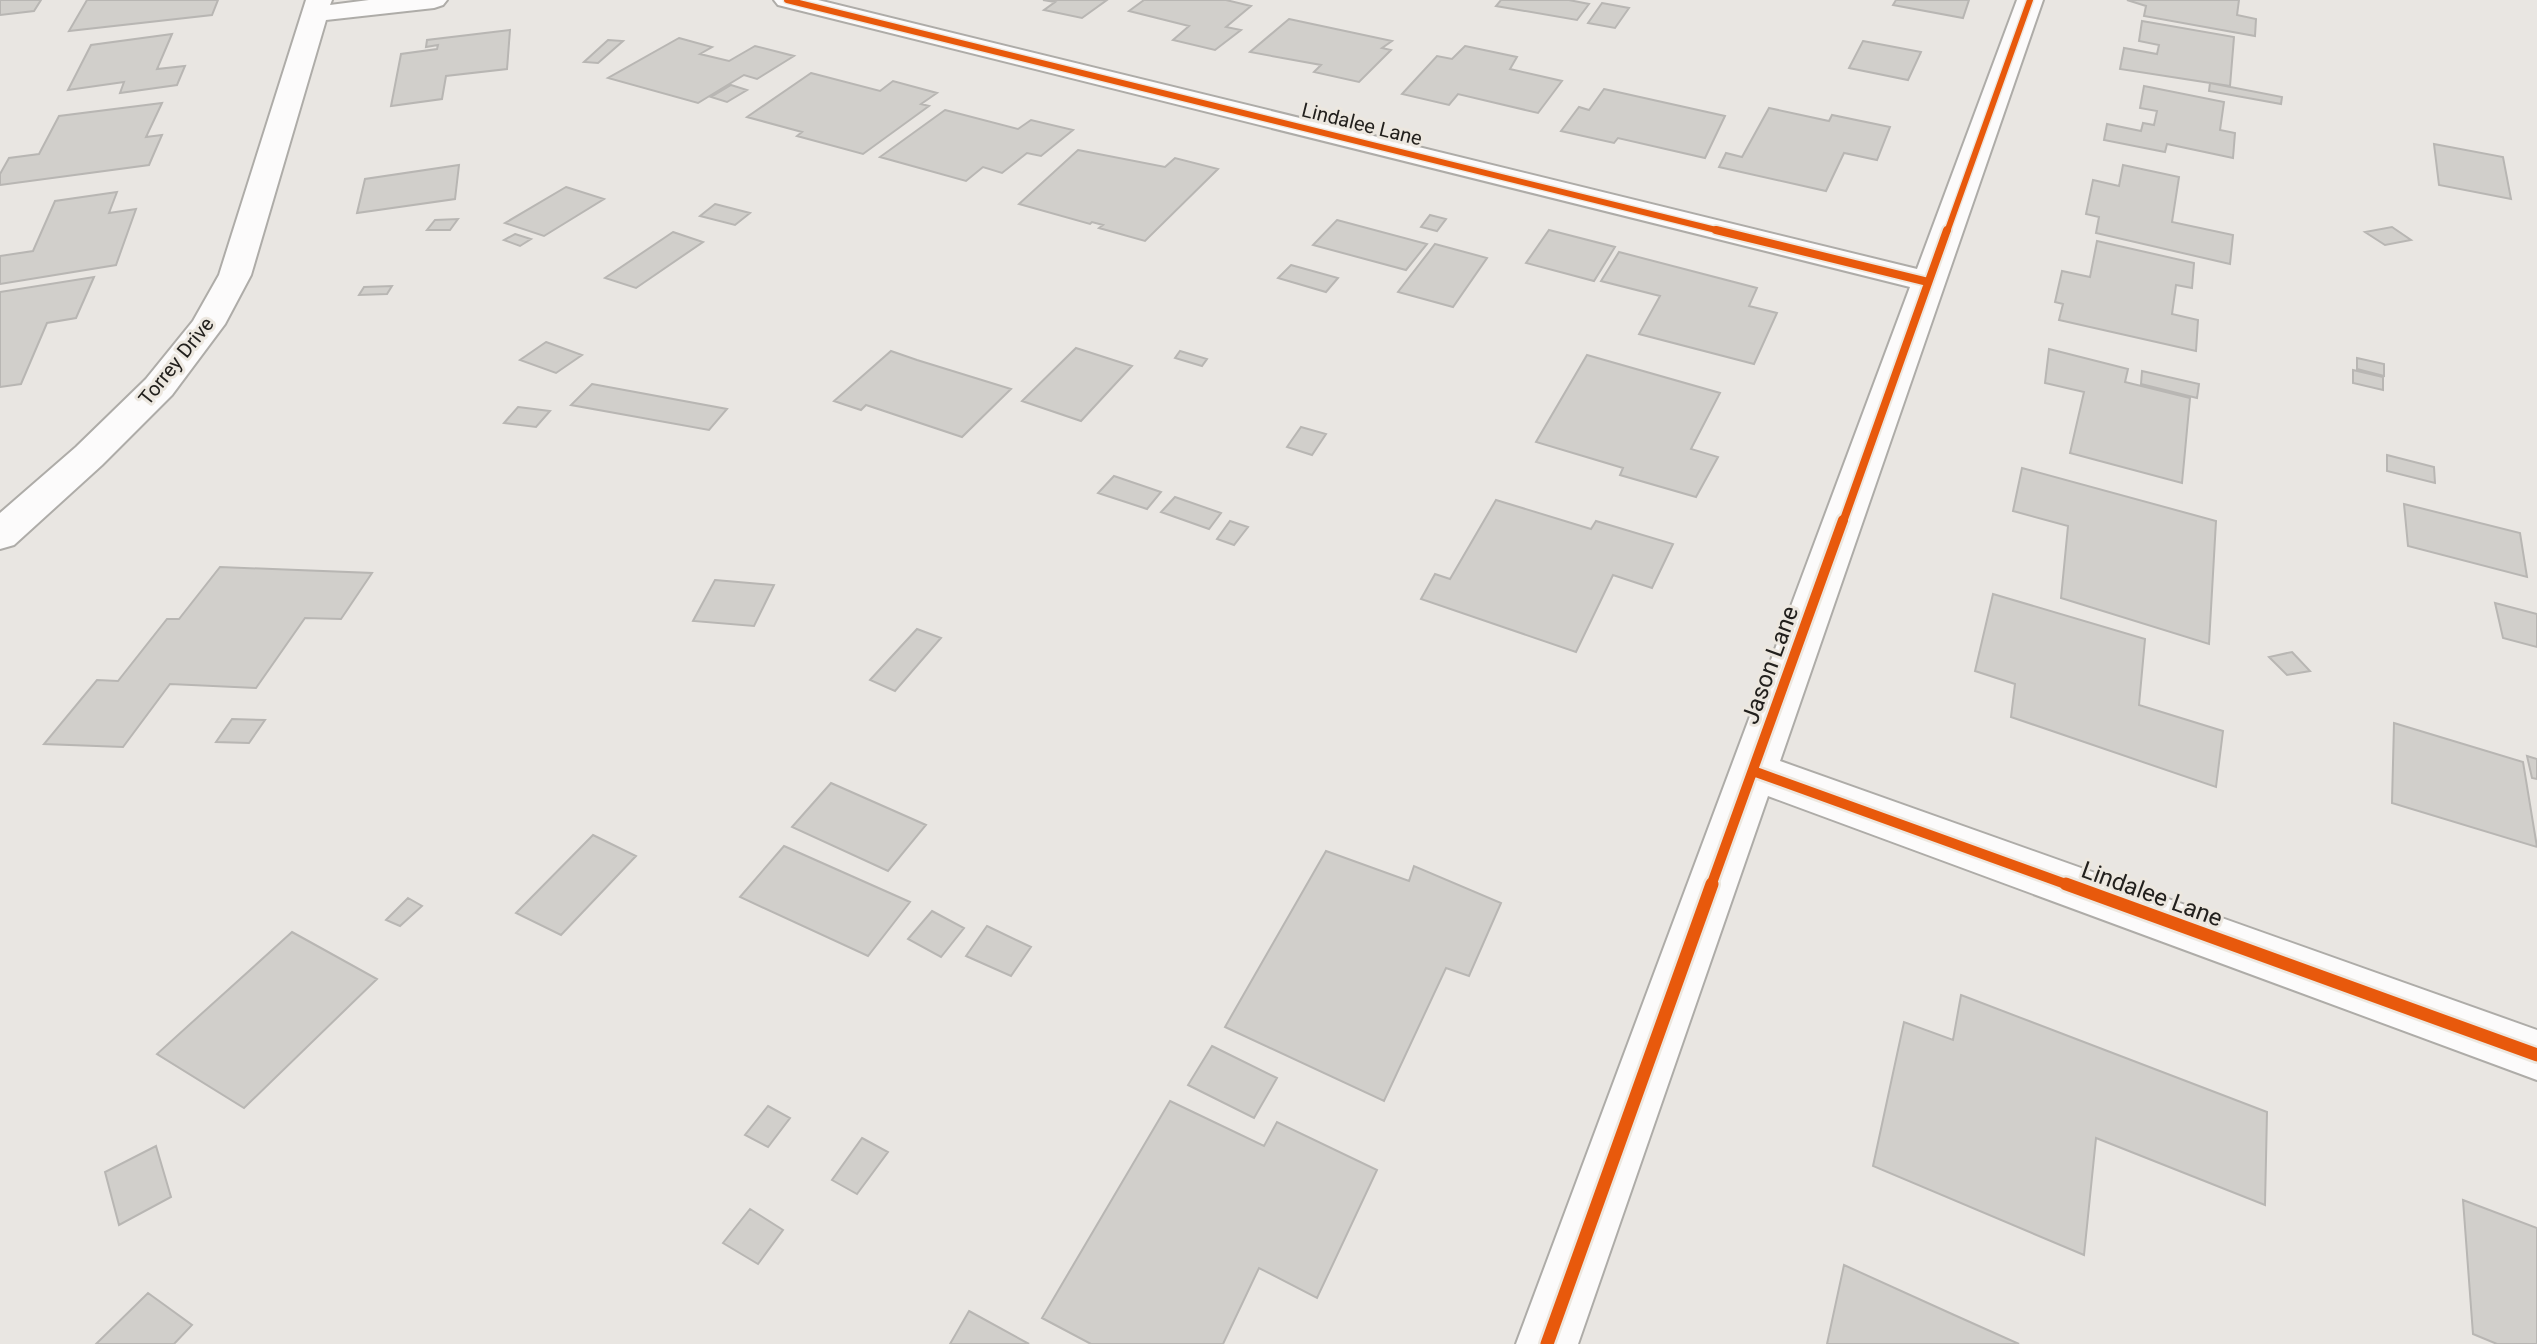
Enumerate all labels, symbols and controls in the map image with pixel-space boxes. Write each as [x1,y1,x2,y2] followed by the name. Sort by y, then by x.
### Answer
[1299,97,1425,151] street label: Lindalee Lane
[133,312,219,410] street label: Torrey Drive
[1736,602,1804,728] street label: Jason Lane
[2078,856,2226,932] street label: Lindalee Lane

